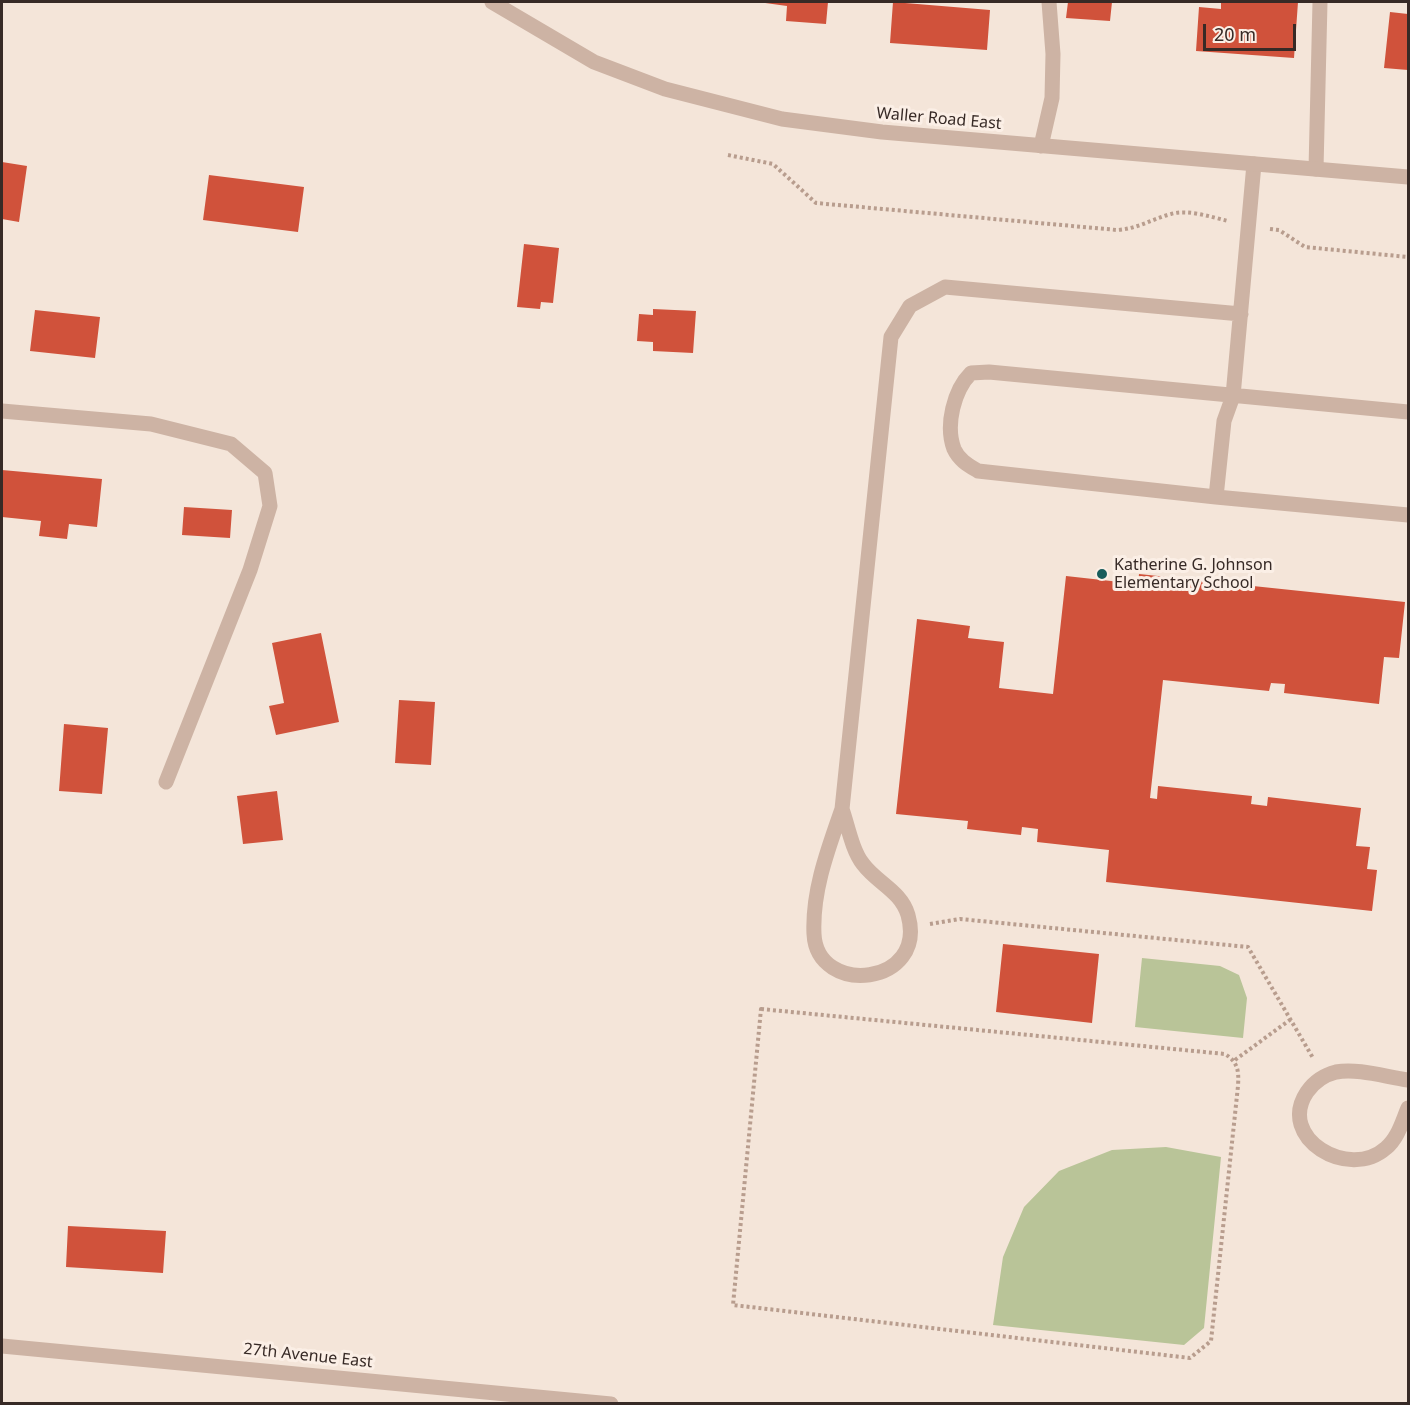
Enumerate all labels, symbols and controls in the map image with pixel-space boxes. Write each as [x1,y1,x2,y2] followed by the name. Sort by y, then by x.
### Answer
[1206,12,1299,50] scale bar
[1214,22,1256,46] text: 20 m
[876,104,1002,134] street label: Waller Road East
[1114,555,1273,593] place label: Katherine G. Johnson Elementary School
[1095,567,1109,581] marker: Katherine G. Johnson Elementary School
[242,1340,374,1372] street label: 27th Avenue East

